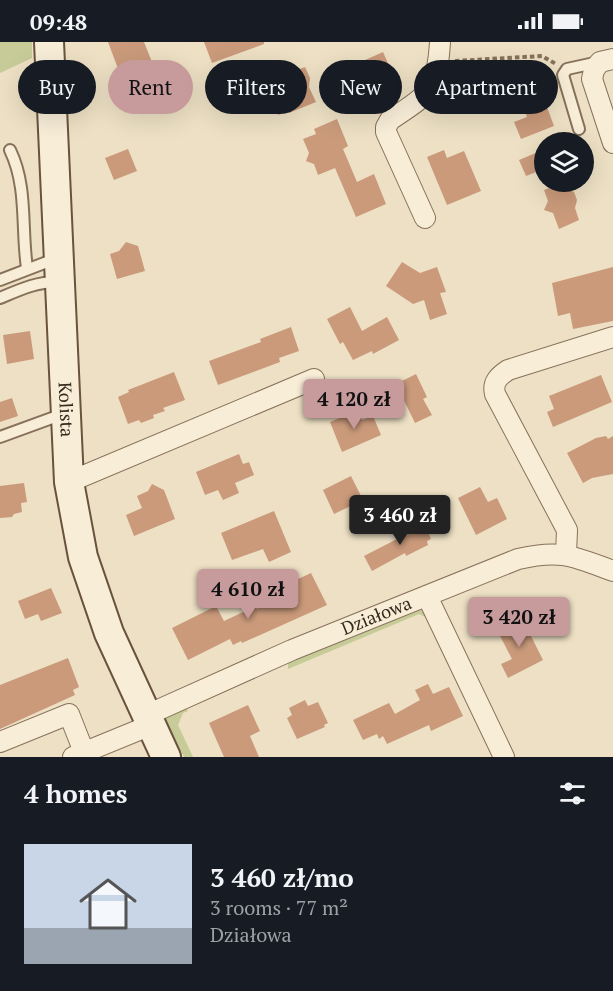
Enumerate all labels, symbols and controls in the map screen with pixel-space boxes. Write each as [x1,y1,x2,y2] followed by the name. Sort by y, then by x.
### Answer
[30,7,87,36] text: 09:48
[18,60,96,114] chip: Buy
[108,60,193,114] chip: Rent
[205,60,307,114] chip: Filters
[319,60,402,114] chip: New
[414,60,558,114] chip: Apartment
[534,132,594,192] map controls
[534,132,594,192] button: layers
[292,379,416,430] pin: 4 120 zł
[53,381,80,438] street label: Kolista
[317,385,391,412] text: 4 120 zł
[338,495,462,546] pin: 3 460 zł
[363,501,437,528] text: 3 460 zł
[186,569,310,620] pin: 4 610 zł
[211,575,285,602] text: 4 610 zł
[338,590,415,640] street label: Działowa
[457,597,581,648] pin: 3 420 zł
[482,603,556,630] text: 3 420 zł
[24,776,128,810] text: 4 homes
[556,777,589,810] icon: filters
[210,860,354,894] text: 3 460 zł/mo
[72,868,144,940] icon: home
[210,894,348,921] text: 3 rooms · 77 m²
[210,921,292,948] text: Działowa

